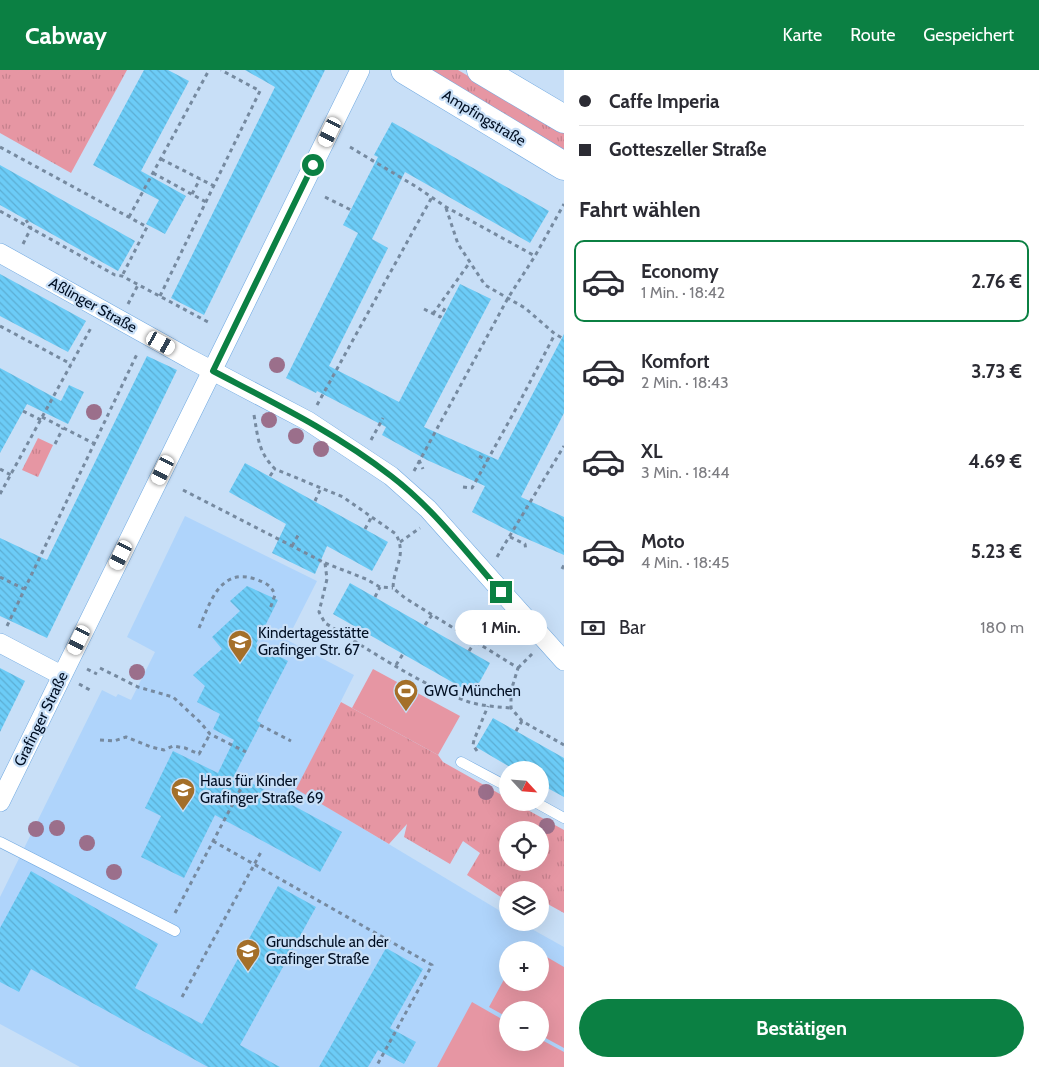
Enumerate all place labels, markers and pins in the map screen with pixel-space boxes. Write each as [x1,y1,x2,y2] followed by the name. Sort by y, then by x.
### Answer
[258,624,369,659] place label: Kindertagesstätte Grafinger Str. 67
[227,629,253,663] school or university icon: Kindertagesstätte Grafinger Str. 67
[393,678,419,712] sports icon: GWG München
[424,682,521,700] place label: GWG München
[200,772,324,807] place label: Haus für Kinder Grafinger Straße 69
[170,777,196,811] school or university icon: Haus für Kinder Grafinger Straße 69
[266,933,389,968] place label: Grundschule an der Grafinger Straße
[235,938,261,972] school or university icon: Grundschule an der Grafinger Straße

